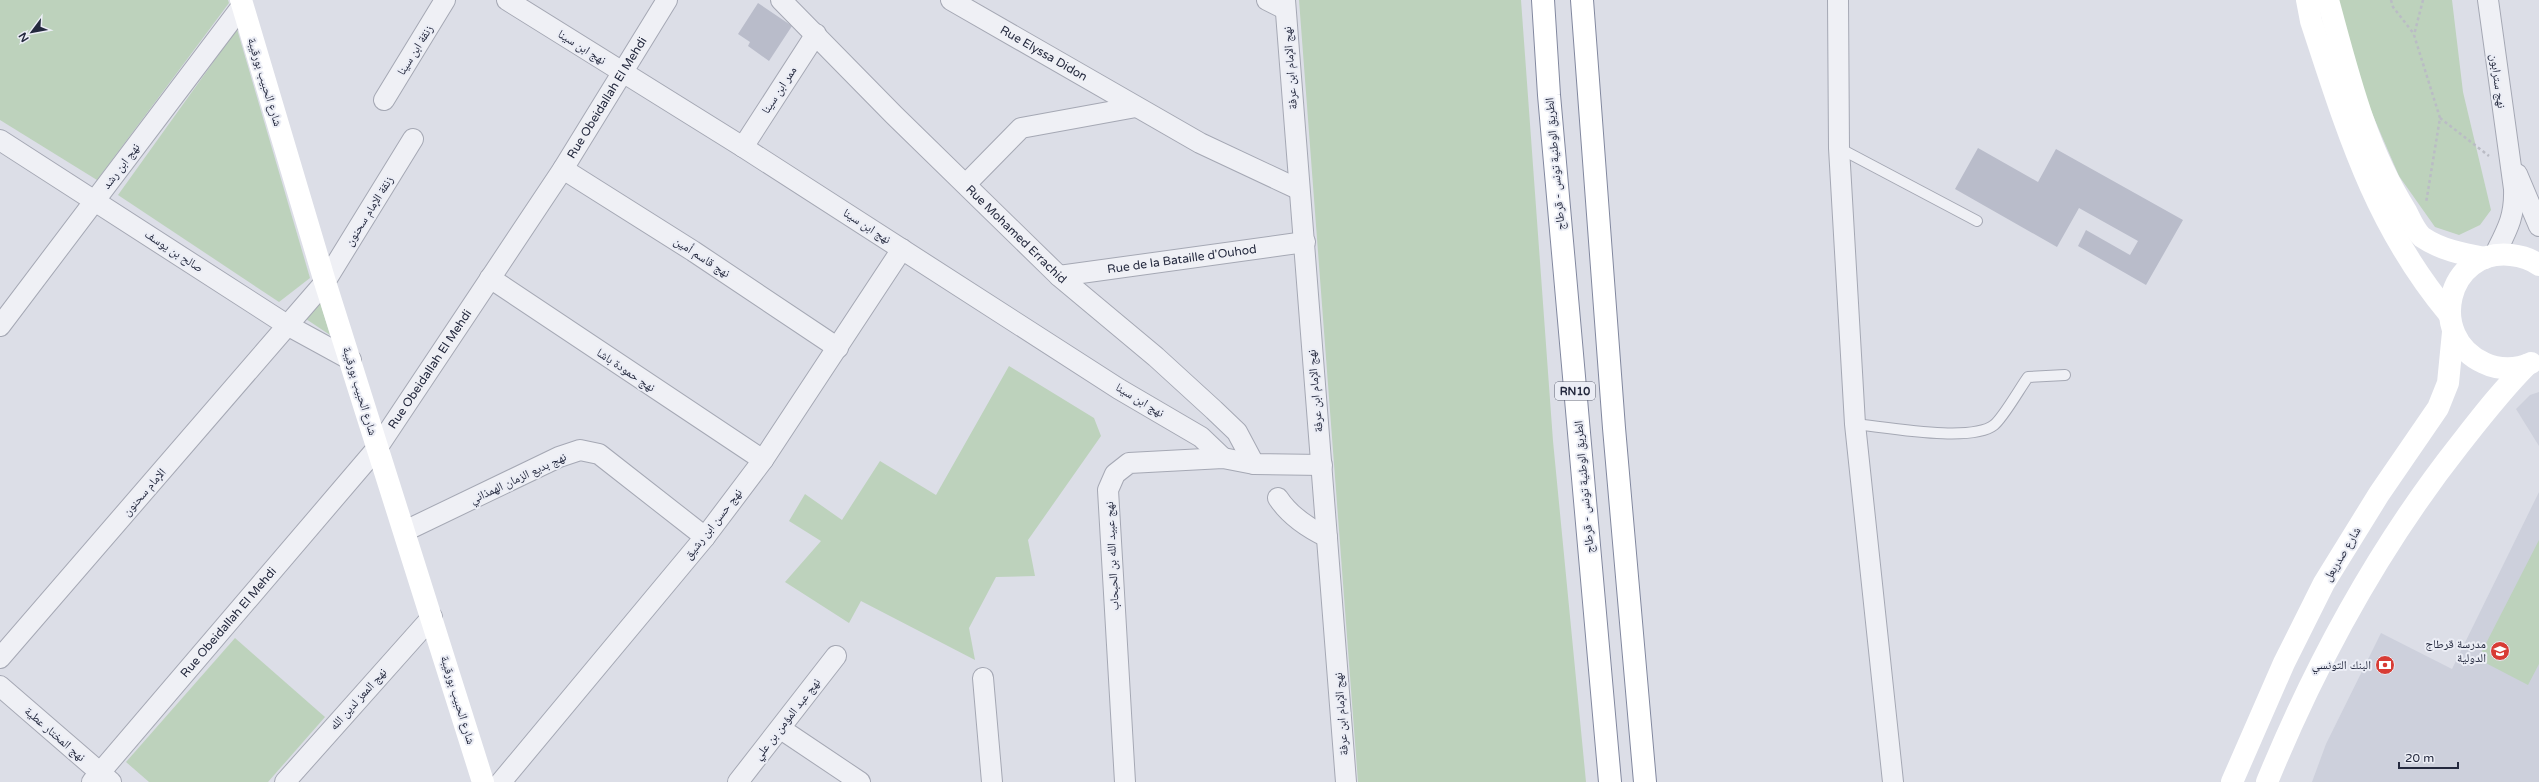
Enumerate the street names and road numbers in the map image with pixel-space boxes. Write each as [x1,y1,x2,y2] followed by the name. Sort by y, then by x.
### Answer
[394,22,436,78] street label: زنقة ابن سينا
[998,23,1090,84] street label: Rue Elyssa Didon
[1280,26,1301,110] street label: نهج الإمام ابن عرفة
[555,27,609,68] street label: نهج ابن سينا
[564,34,650,161] street label: Rue Obeidallah El Mehdi
[244,36,285,128] street label: شارع الحبيب بورقيبة
[2487,53,2509,109] street label: نهج سترابون
[759,64,800,116] street label: ممر ابن سينا
[1542,97,1568,231] street label: الطريق الوطنية تونس - قرطاج
[99,140,143,192] street label: نهج ابن رشد
[342,173,397,249] street label: زنقة الإمام سحنون
[963,182,1069,286] street label: Rue Mohamed Errachid
[840,205,893,247] street label: نهج ابن سينا
[142,227,206,275] street label: صالح بن يوسف
[671,234,733,281] street label: نهج قاسم أمين
[1106,242,1257,276] street label: Rue de la Bataille d'Ouhod
[385,307,474,431] street label: Rue Obeidallah El Mehdi
[339,345,380,437] street label: شارع الحبيب بورقيبة
[594,345,658,395] street label: نهج حمودة باشا
[1304,349,1327,433] street label: نهج الإمام ابن عرفة
[1113,380,1167,420] street label: نهج ابن سينا
[1555,382,1595,400] road number: RN10
[1571,420,1597,554] street label: الطريق الوطنية تونس - قرطاج
[468,449,570,509] street label: نهج بديع الزمان الهمذاني
[119,465,169,519] street label: الإمام سحنون
[681,486,745,562] street label: نهج حسن ابن رشيق
[1102,501,1122,611] street label: نهج عبيد الله بن الحبحاب
[2320,524,2365,584] street label: شارع صدربعل
[178,564,279,680] street label: Rue Obeidallah El Mehdi
[437,654,478,746] street label: شارع الحبيب بورقيبة
[327,665,390,733] street label: نهج المعز لدين الله
[1331,672,1352,756] street label: نهج الإمام ابن عرفة
[751,675,826,764] street label: نهج عبد المؤمن بن علي
[22,704,88,764] street label: نهج المختار عطية

